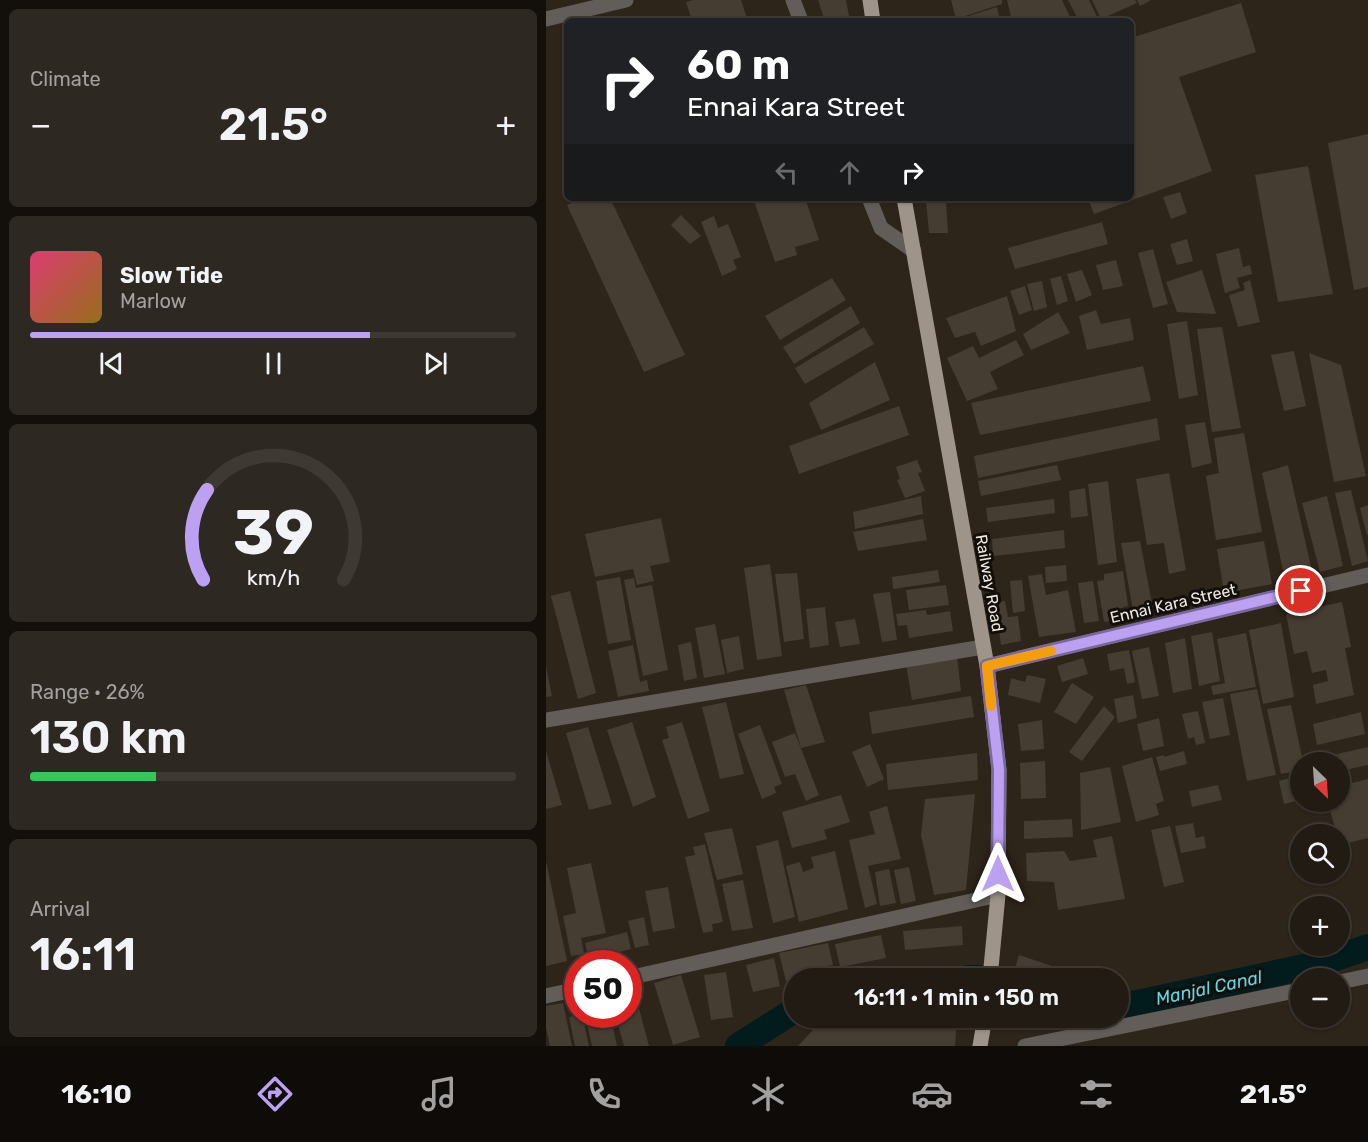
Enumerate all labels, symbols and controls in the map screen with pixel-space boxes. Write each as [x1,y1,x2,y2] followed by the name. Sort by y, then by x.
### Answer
[687,40,790,90] text: 60 m
[588,42,666,120] icon: right
[30,67,101,91] text: Climate
[687,91,905,123] text: Ennai Kara Street
[219,98,328,151] text: 21.5°
[30,105,51,144] text: −
[495,105,516,144] text: +
[770,156,803,189] icon: left
[833,156,866,189] icon: ahead
[896,156,929,189] icon: right
[120,262,223,289] text: Slow Tide
[120,289,187,313] text: Marlow
[95,347,128,380] icon: previous
[257,347,290,380] icon: pause
[419,347,452,380] icon: next
[232,496,314,570] text: 39
[972,533,1007,633] street label: Railway Road
[246,565,300,590] text: km/h
[1275,565,1326,616] pin
[1284,574,1317,607] icon: arrive
[1108,580,1238,627] street label: Ennai Kara Street
[30,680,145,704] text: Range · 26%
[30,711,187,764] text: 130 km
[1290,752,1350,812] north arrow
[1290,752,1350,1028] map controls
[1290,824,1350,884] button: search
[966,842,1030,906] position arrow
[1290,896,1350,956] button: +
[30,897,90,921] text: Arrival
[30,928,136,981] text: 16:11
[564,950,642,1028] speed limit sign: 50
[1154,966,1265,1010] water label: Manjal Canal
[1290,968,1350,1028] button: −
[854,984,1059,1011] text: 16:11 · 1 min · 150 m
[254,1073,296,1115] icon: directions
[418,1073,460,1115] icon: music
[583,1073,625,1115] icon: phone
[747,1073,789,1115] icon: climate
[911,1073,953,1115] icon: car
[1075,1073,1117,1115] icon: filters
[61,1078,132,1110] text: 16:10
[1240,1078,1307,1110] text: 21.5°

